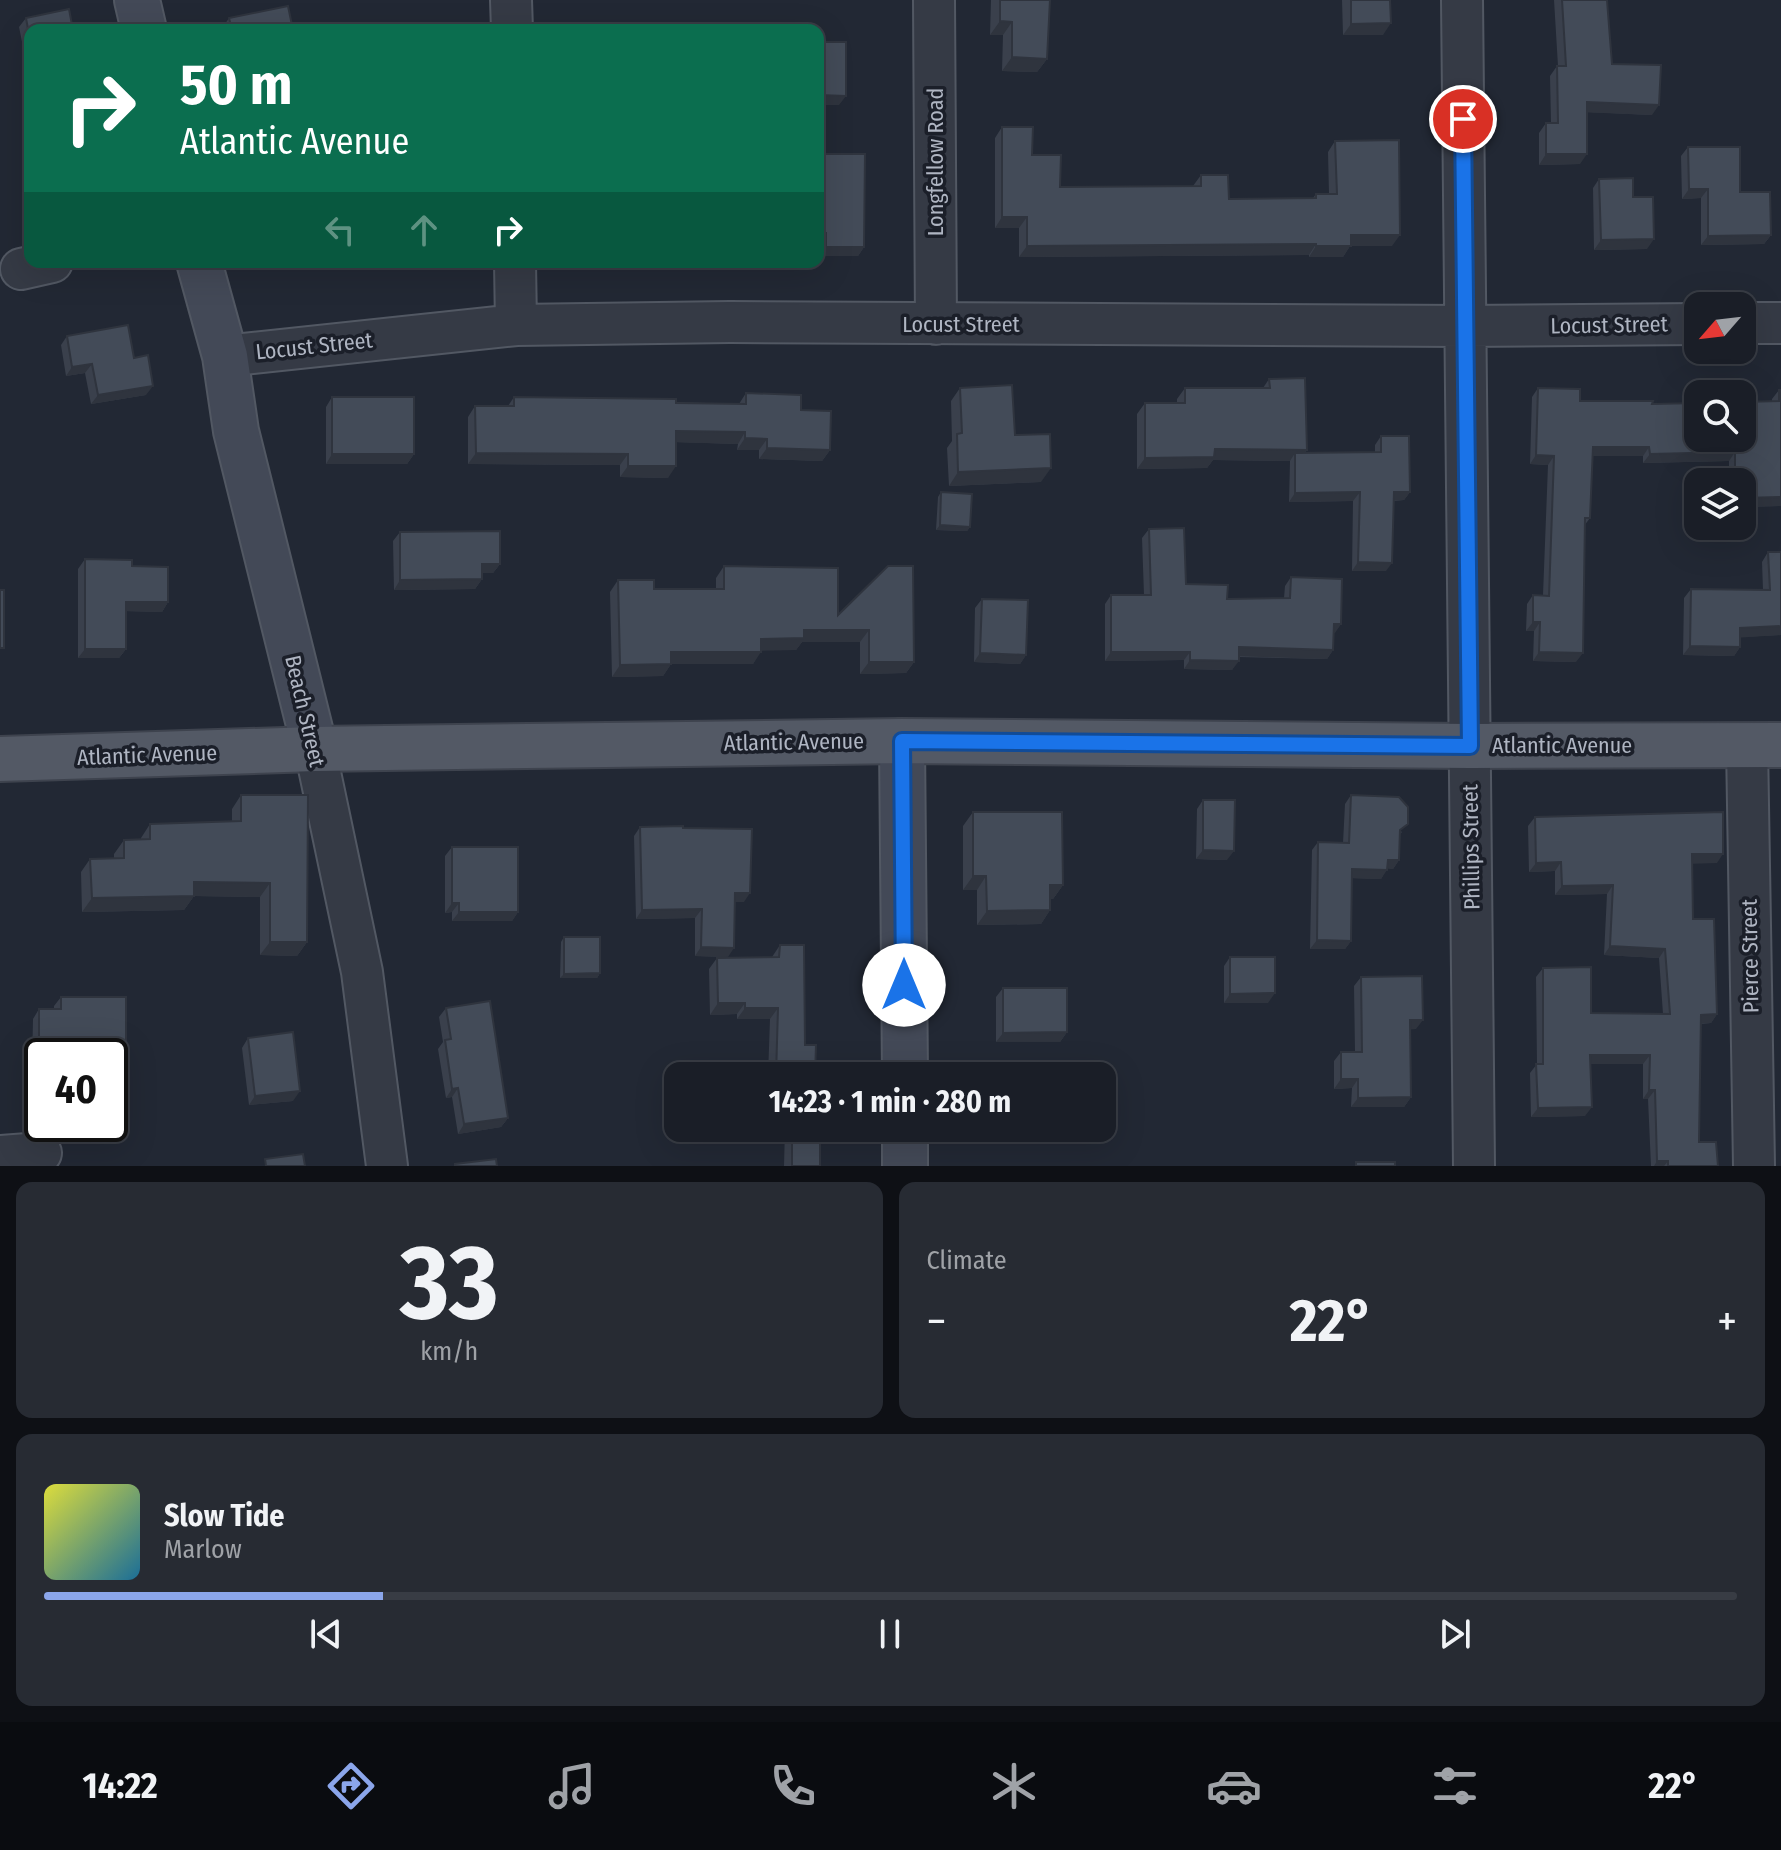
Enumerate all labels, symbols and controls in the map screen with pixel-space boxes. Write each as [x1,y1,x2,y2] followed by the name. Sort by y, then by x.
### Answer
[180,52,292,119] text: 50 m
[48,56,152,160] icon: right
[1429,85,1497,153] pin
[922,88,949,236] street label: Longfellow Road
[1441,97,1485,141] icon: arrive
[180,120,409,164] text: Atlantic Avenue
[318,208,362,252] icon: left
[402,208,446,252] icon: ahead
[486,208,530,252] icon: right
[1684,292,1756,364] north arrow
[1684,292,1756,540] map controls
[1550,310,1669,340] street label: Locust Street
[902,311,1021,338] street label: Locust Street
[254,326,375,366] street label: Locust Street
[1684,380,1756,452] button: search
[1684,468,1756,540] button: layers
[279,653,331,770] street label: Beach Street
[724,727,864,757] street label: Atlantic Avenue
[1492,732,1632,759] street label: Atlantic Avenue
[77,739,217,771] street label: Atlantic Avenue
[1456,783,1486,910] street label: Phillips Street
[1735,898,1764,1013] street label: Pierce Street
[862,943,946,1027] position arrow
[24,1038,128,1142] speed limit sign: 40
[769,1084,1011,1120] text: 14:23 · 1 min · 280 m
[400,1221,498,1346] text: 33
[927,1245,1007,1276] text: Climate
[1290,1285,1373,1357] text: 22°
[927,1295,946,1348] text: −
[1717,1295,1737,1348] text: +
[420,1336,478,1367] text: km/h
[164,1498,285,1534] text: Slow Tide
[164,1534,242,1565] text: Marlow
[304,1612,348,1656] icon: previous
[868,1612,912,1656] icon: pause
[1433,1612,1477,1656] icon: next
[323,1758,379,1814] icon: directions
[544,1758,600,1814] icon: music
[765,1758,821,1814] icon: phone
[986,1758,1042,1814] icon: climate
[1206,1758,1262,1814] icon: car
[1427,1758,1483,1814] icon: filters
[82,1764,158,1808] text: 14:22
[1648,1764,1699,1808] text: 22°

